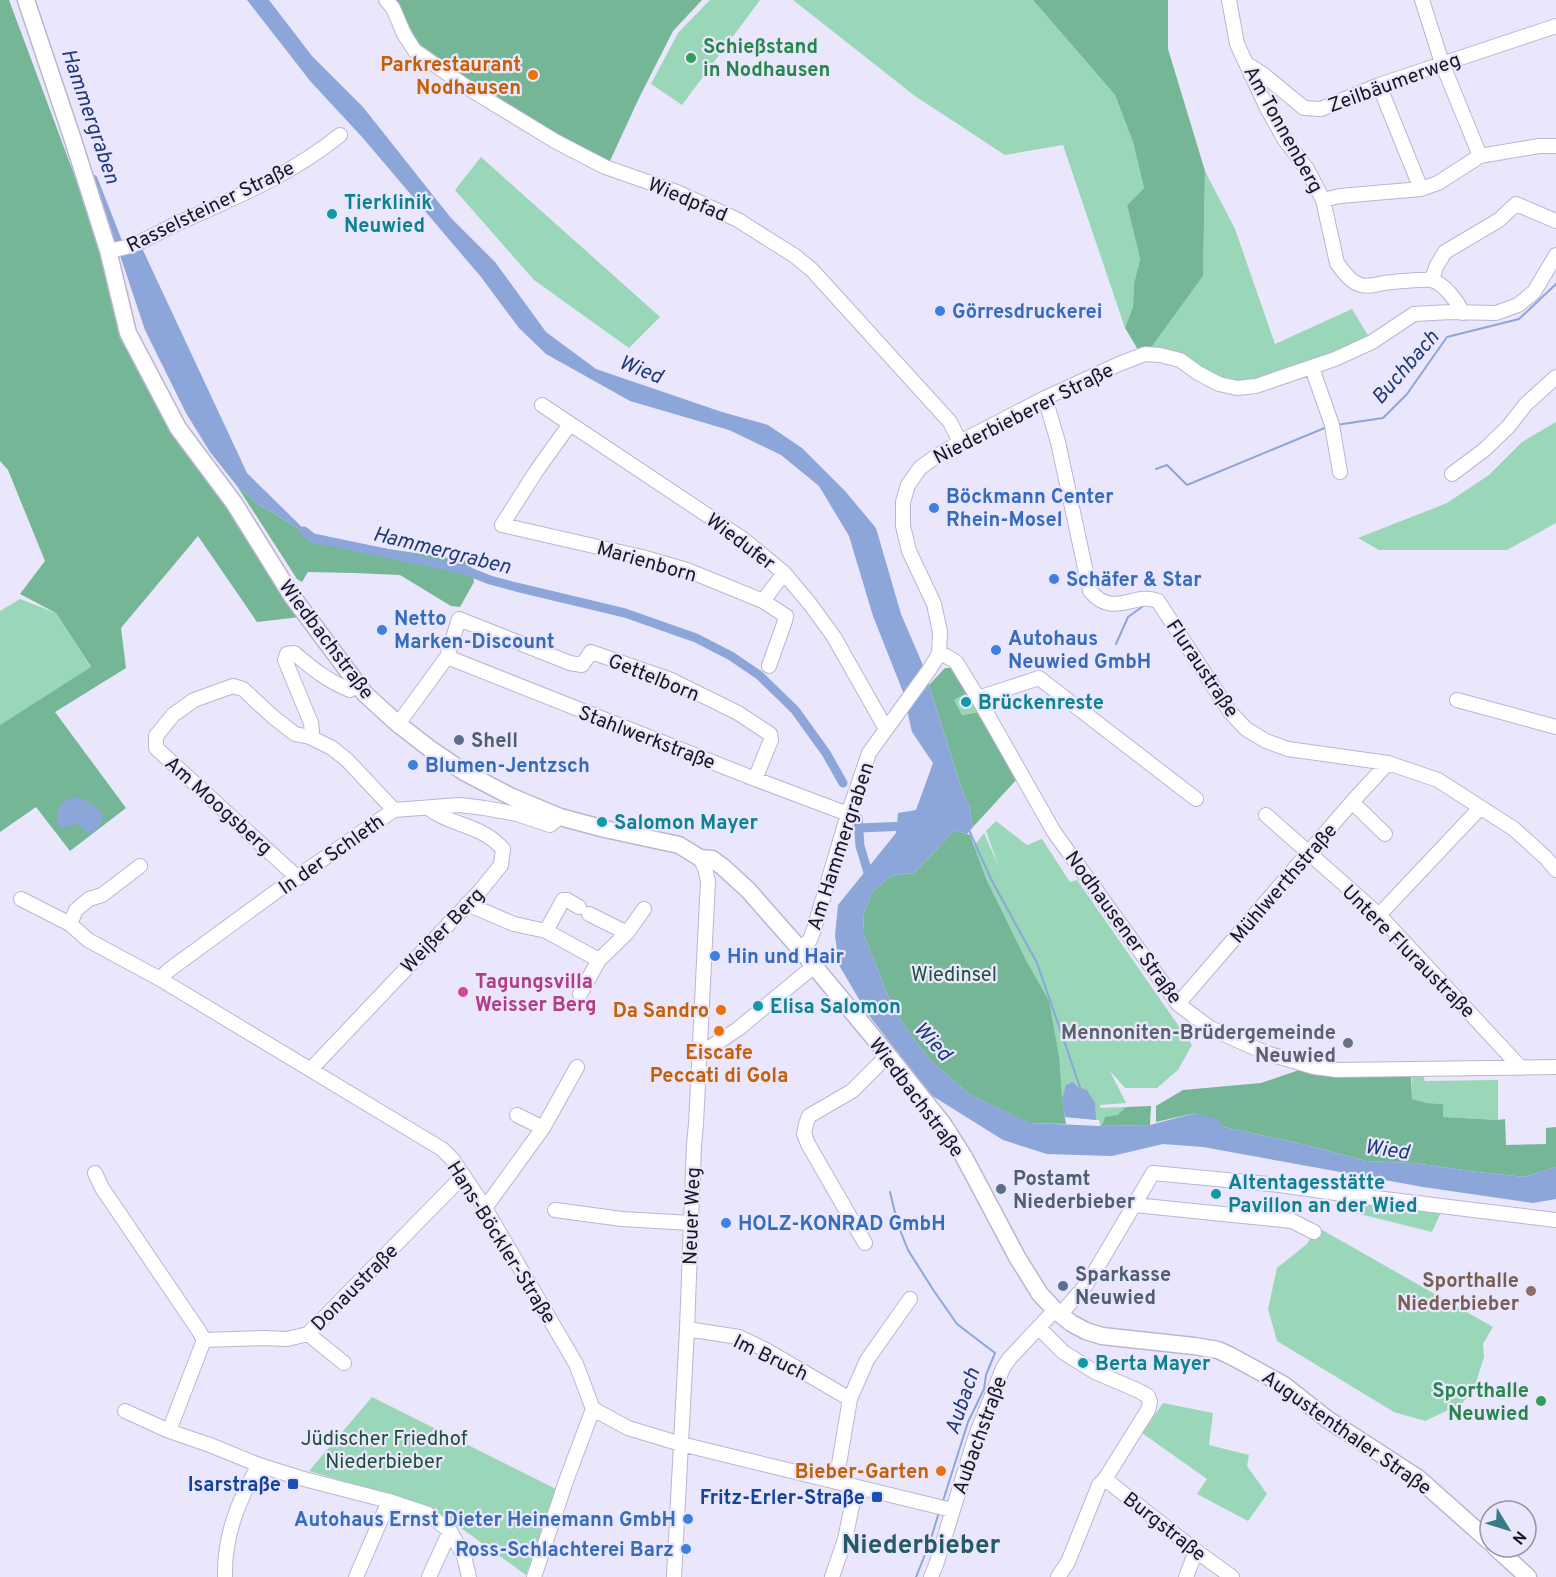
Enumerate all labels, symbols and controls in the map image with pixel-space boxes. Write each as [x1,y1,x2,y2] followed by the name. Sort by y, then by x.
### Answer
[703,35,830,84] place label: Schießstand in Nodhausen
[54,45,125,188] water label: Hammergraben
[1325,48,1465,120] street label: Zeilbäumerweg
[684,51,698,65] marker: Schießstand in Nodhausen
[380,53,521,102] place label: Parkrestaurant Nodhausen
[1237,62,1328,198] street label: Am Tonnenberg
[526,68,540,82] marker: Parkrestaurant Nodhausen
[123,156,299,260] street label: Rasselsteiner Straße
[643,172,731,229] street label: Wiedpfad
[344,191,432,240] place label: Tierklinik Neuwied
[325,207,339,221] marker: Tierklinik Neuwied
[952,300,1102,326] place label: Görresdruckerei
[933,304,947,318] marker: Görresdruckerei
[1366,325,1446,411] water label: Buchbach
[615,350,668,392] water label: Wied
[929,358,1118,471] street label: Niederbieberer Straße
[946,485,1114,534] place label: Böckmann Center Rhein-Mosel
[927,501,941,515] marker: Böckmann Center Rhein-Mosel
[700,508,780,577] street label: Wiedufer
[370,521,514,582] water label: Hammergraben
[593,536,699,590] street label: Marienborn
[1066,568,1202,594] place label: Schäfer & Star
[1047,572,1061,586] marker: Schäfer & Star
[272,575,379,705] street label: Wiedbachstraße
[394,607,555,656] place label: Netto Marken-Discount
[1159,615,1244,723] street label: Fluraustraße
[375,623,389,637] marker: Netto Marken-Discount
[1008,627,1151,676] place label: Autohaus Neuwied GmbH
[989,643,1003,657] marker: Autohaus Neuwied GmbH
[604,649,703,709] street label: Gettelborn
[978,691,1104,717] place label: Brückenreste
[959,695,973,709] marker: Brückenreste
[574,701,719,777] street label: Stahlwerkstraße
[471,729,518,755] place label: Shell
[452,733,466,747] marker: Shell
[158,751,277,862] street label: Am Moogsberg
[425,754,590,780] place label: Blumen-Jentzsch
[406,758,420,772] marker: Blumen-Jentzsch
[802,759,881,934] street label: Am Hammergraben
[274,810,390,902] street label: In der Schleth
[614,811,758,837] place label: Salomon Mayer
[595,815,609,829] marker: Salomon Mayer
[1225,819,1344,950] street label: Mühlwerthstraße
[1058,846,1187,1010] street label: Nodhausener Straße
[1335,880,1480,1025] street label: Untere Fluraustraße
[396,883,491,980] street label: Weißer Berg
[727,945,845,971] place label: Hin und Hair
[708,949,722,963] marker: Hin und Hair
[911,963,997,989] park label: Wiedinsel
[475,970,596,1019] place label: Tagungsvilla Weisser Berg
[456,985,470,999] marker: Tagungsvilla Weisser Berg
[770,995,901,1021] place label: Elisa Salomon
[613,999,709,1025] place label: Da Sandro
[751,999,765,1013] marker: Elisa Salomon
[714,1003,728,1017] marker: Da Sandro
[907,1017,958,1069] water label: Wied
[1061,1021,1336,1070] place label: Mennoniten-Brüdergemeinde Neuwied
[712,1024,726,1038] marker: Eiscafe Peccati di Gola
[862,1033,969,1163] street label: Wiedbachstraße
[1341,1036,1355,1050] marker: Mennoniten-Brüdergemeinde Neuwied
[650,1041,788,1090] place label: Eiscafe Peccati di Gola
[1363,1134,1412,1167] water label: Wied
[440,1157,561,1329] street label: Hans-Böckler-Straße
[678,1167,708,1265] street label: Neuer Weg
[1013,1167,1136,1216] place label: Postamt Niederbieber
[1228,1171,1418,1220] place label: Altentagesstätte Pavillon an der Wied
[994,1182,1008,1196] marker: Postamt Niederbieber
[1209,1187,1223,1201] marker: Altentagesstätte Pavillon an der Wied
[738,1212,946,1238] place label: HOLZ-KONRAD GmbH
[719,1216,733,1230] marker: HOLZ-KONRAD GmbH
[306,1239,405,1338] street label: Donaustraße
[1075,1263,1171,1312] place label: Sparkasse Neuwied
[1397,1269,1520,1318] place label: Sporthalle Niederbieber
[1056,1279,1070,1293] marker: Sparkasse Neuwied
[1524,1284,1538,1298] marker: Sporthalle Niederbieber
[728,1329,812,1388] street label: Im Bruch
[1095,1352,1211,1378] place label: Berta Mayer
[1076,1356,1090,1370] marker: Berta Mayer
[939,1364,988,1438] water label: Aubach
[1256,1365,1436,1502] street label: Augustenthaler Straße
[947,1373,1014,1498] street label: Aubachstraße
[1432,1379,1529,1428] place label: Sporthalle Neuwied
[1534,1394,1548,1408] marker: Sporthalle Neuwied
[301,1427,468,1476] park label: Jüdischer Friedhof Niederbieber
[795,1460,929,1486] place label: Bieber-Garten
[934,1464,948,1478] marker: Bieber-Garten
[188,1473,281,1499] place label: Isarstraße
[286,1477,300,1491] marker: Isarstraße
[700,1486,865,1512] place label: Fritz-Erler-Straße
[1117,1487,1211,1568] street label: Burgstraße
[870,1490,884,1504] marker: Fritz-Erler-Straße
[1478,1499,1538,1559] north arrow
[294,1508,676,1534] place label: Autohaus Ernst Dieter Heinemann GmbH
[681,1512,695,1526] marker: Autohaus Ernst Dieter Heinemann GmbH
[1507,1526,1530,1548] text: N
[842,1530,1000,1563] district label: Niederbieber
[455,1538,674,1564] place label: Ross-Schlachterei Barz
[679,1542,693,1556] marker: Ross-Schlachterei Barz

